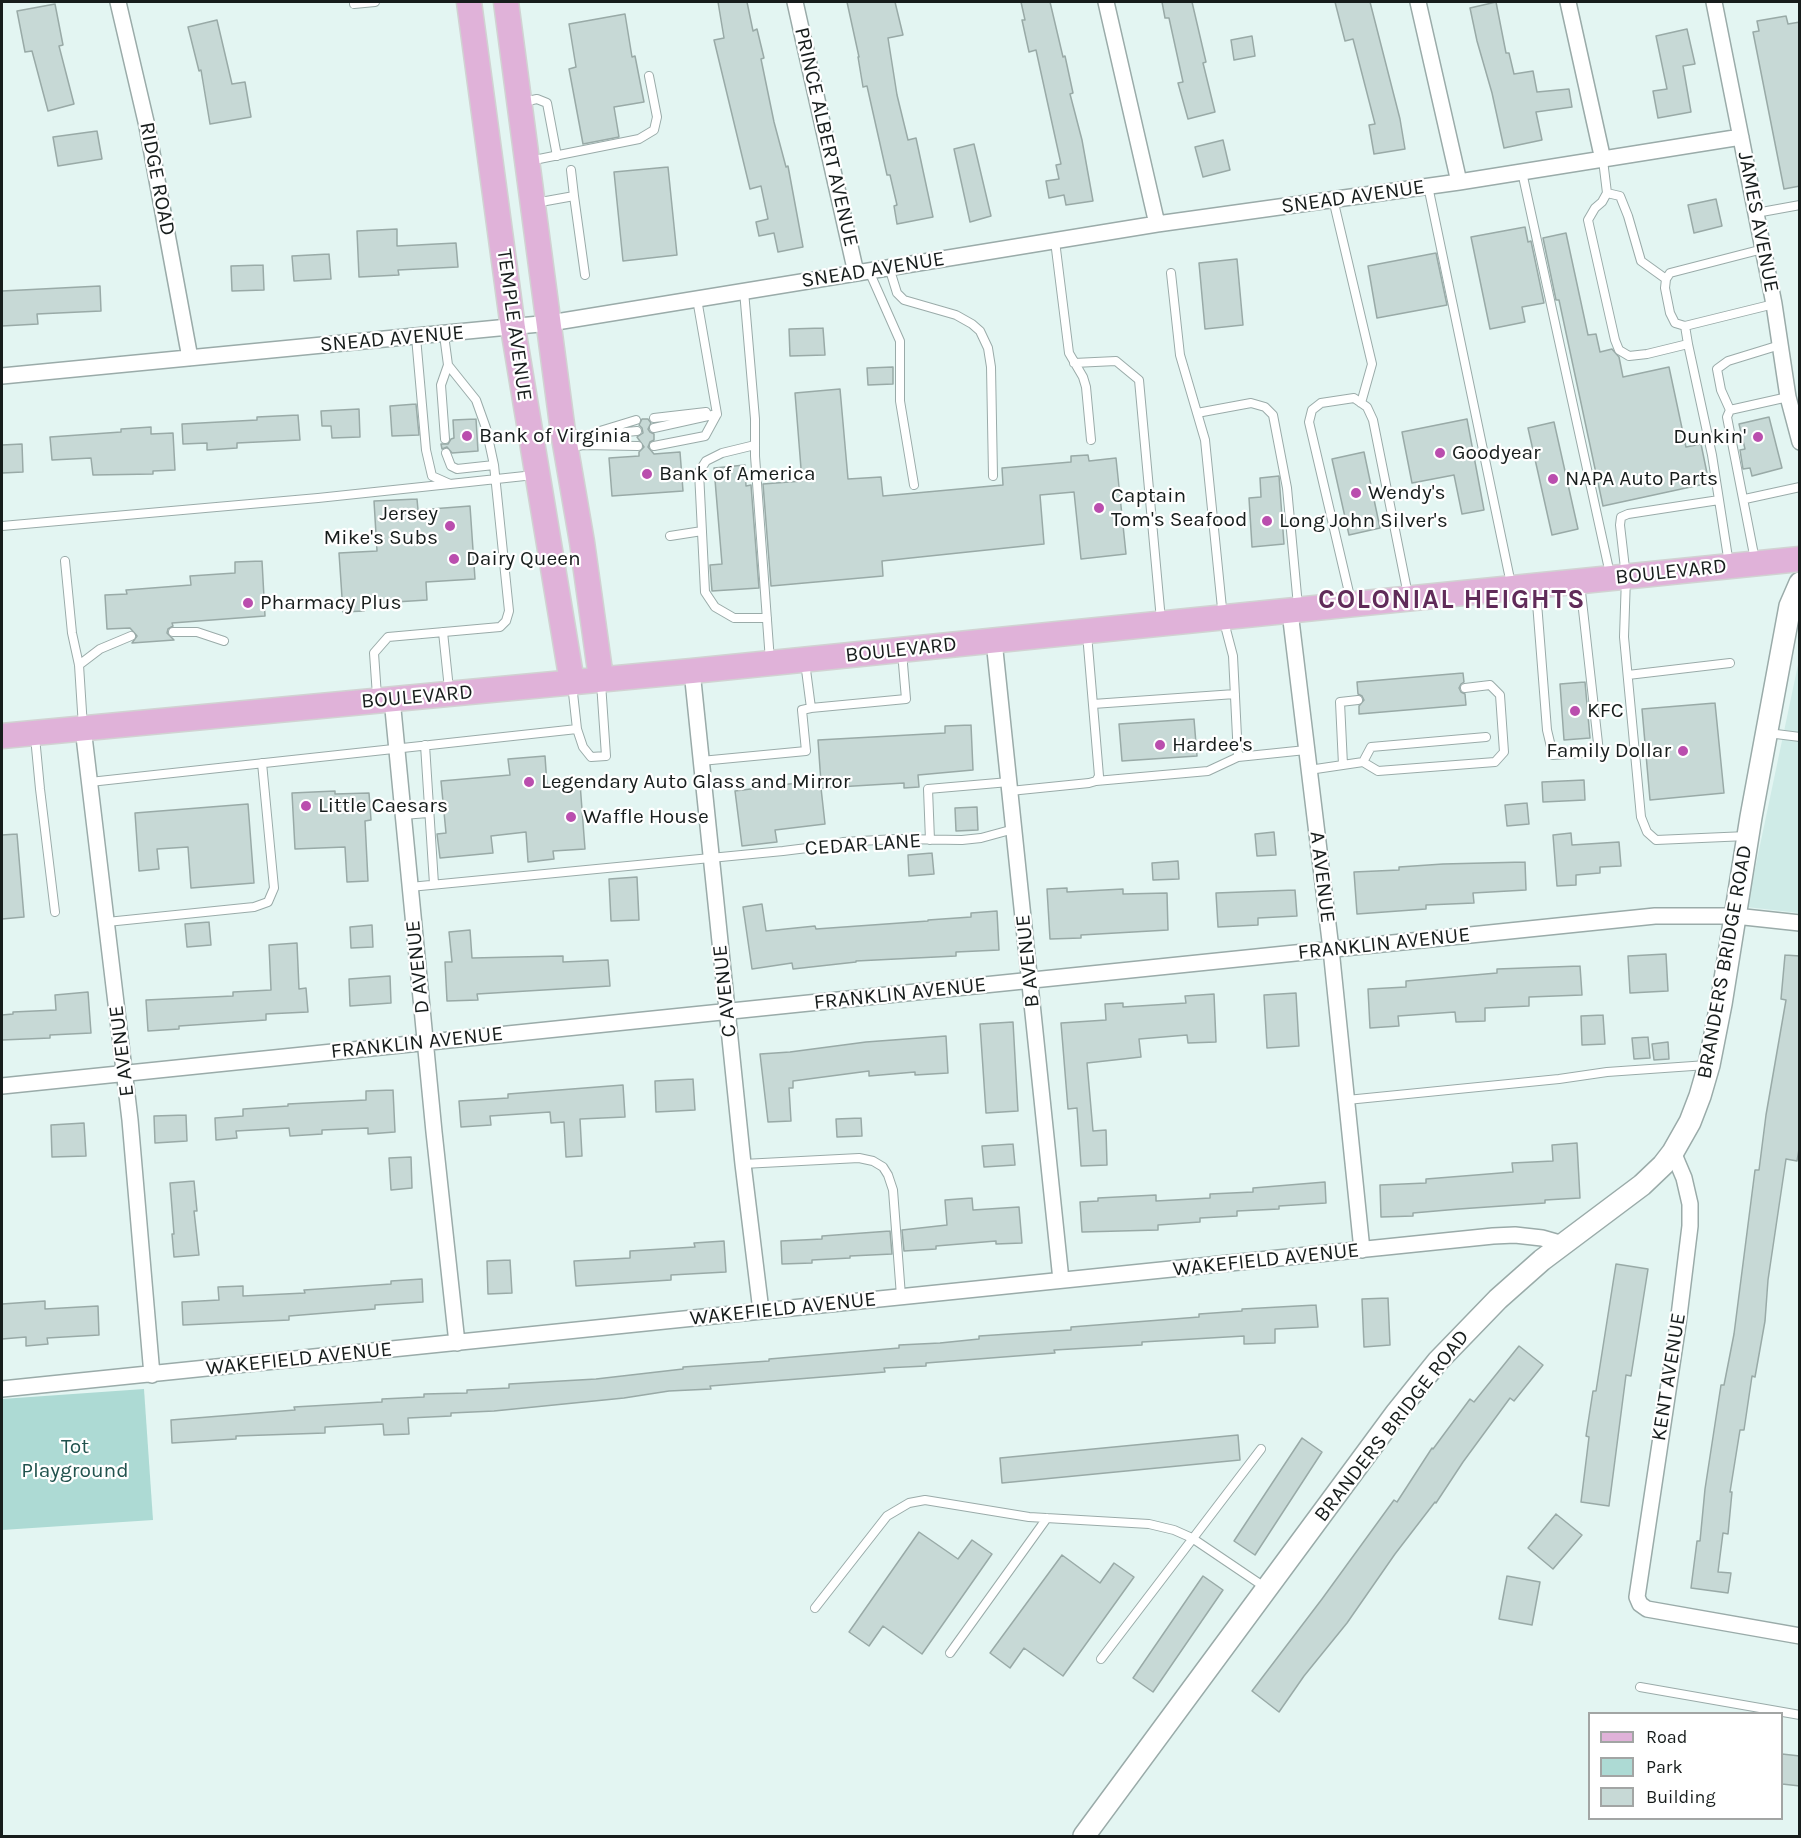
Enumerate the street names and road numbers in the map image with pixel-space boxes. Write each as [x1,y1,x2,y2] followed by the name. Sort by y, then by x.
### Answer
[788,25,864,249] street label: PRINCE ALBERT AVENUE
[134,120,180,238] street label: RIDGE ROAD
[1732,150,1784,294] street label: JAMES AVENUE
[1280,174,1426,220] street label: SNEAD AVENUE
[800,246,946,294] street label: SNEAD AVENUE
[491,247,537,403] street label: TEMPLE AVENUE
[319,320,465,358] street label: SNEAD AVENUE
[1614,554,1728,590] street label: BOULEVARD
[844,632,958,668] street label: BOULEVARD
[360,680,474,714] street label: BOULEVARD
[804,828,922,862] street label: CEDAR LANE
[1304,830,1340,924] street label: A AVENUE
[1692,843,1758,1081] street label: BRANDERS BRIDGE ROAD
[1011,913,1045,1009] street label: B AVENUE
[401,919,435,1015] street label: D AVENUE
[1297,922,1471,966] street label: FRANKLIN AVENUE
[708,944,742,1038] street label: C AVENUE
[813,972,987,1016] street label: FRANKLIN AVENUE
[104,1004,140,1098] street label: E AVENUE
[330,1021,504,1065] street label: FRANKLIN AVENUE
[1172,1238,1360,1282] street label: WAKEFIELD AVENUE
[689,1287,877,1331] street label: WAKEFIELD AVENUE
[1646,1311,1692,1443] street label: KENT AVENUE
[1309,1325,1475,1527] street label: BRANDERS BRIDGE ROAD
[205,1337,393,1381] street label: WAKEFIELD AVENUE

